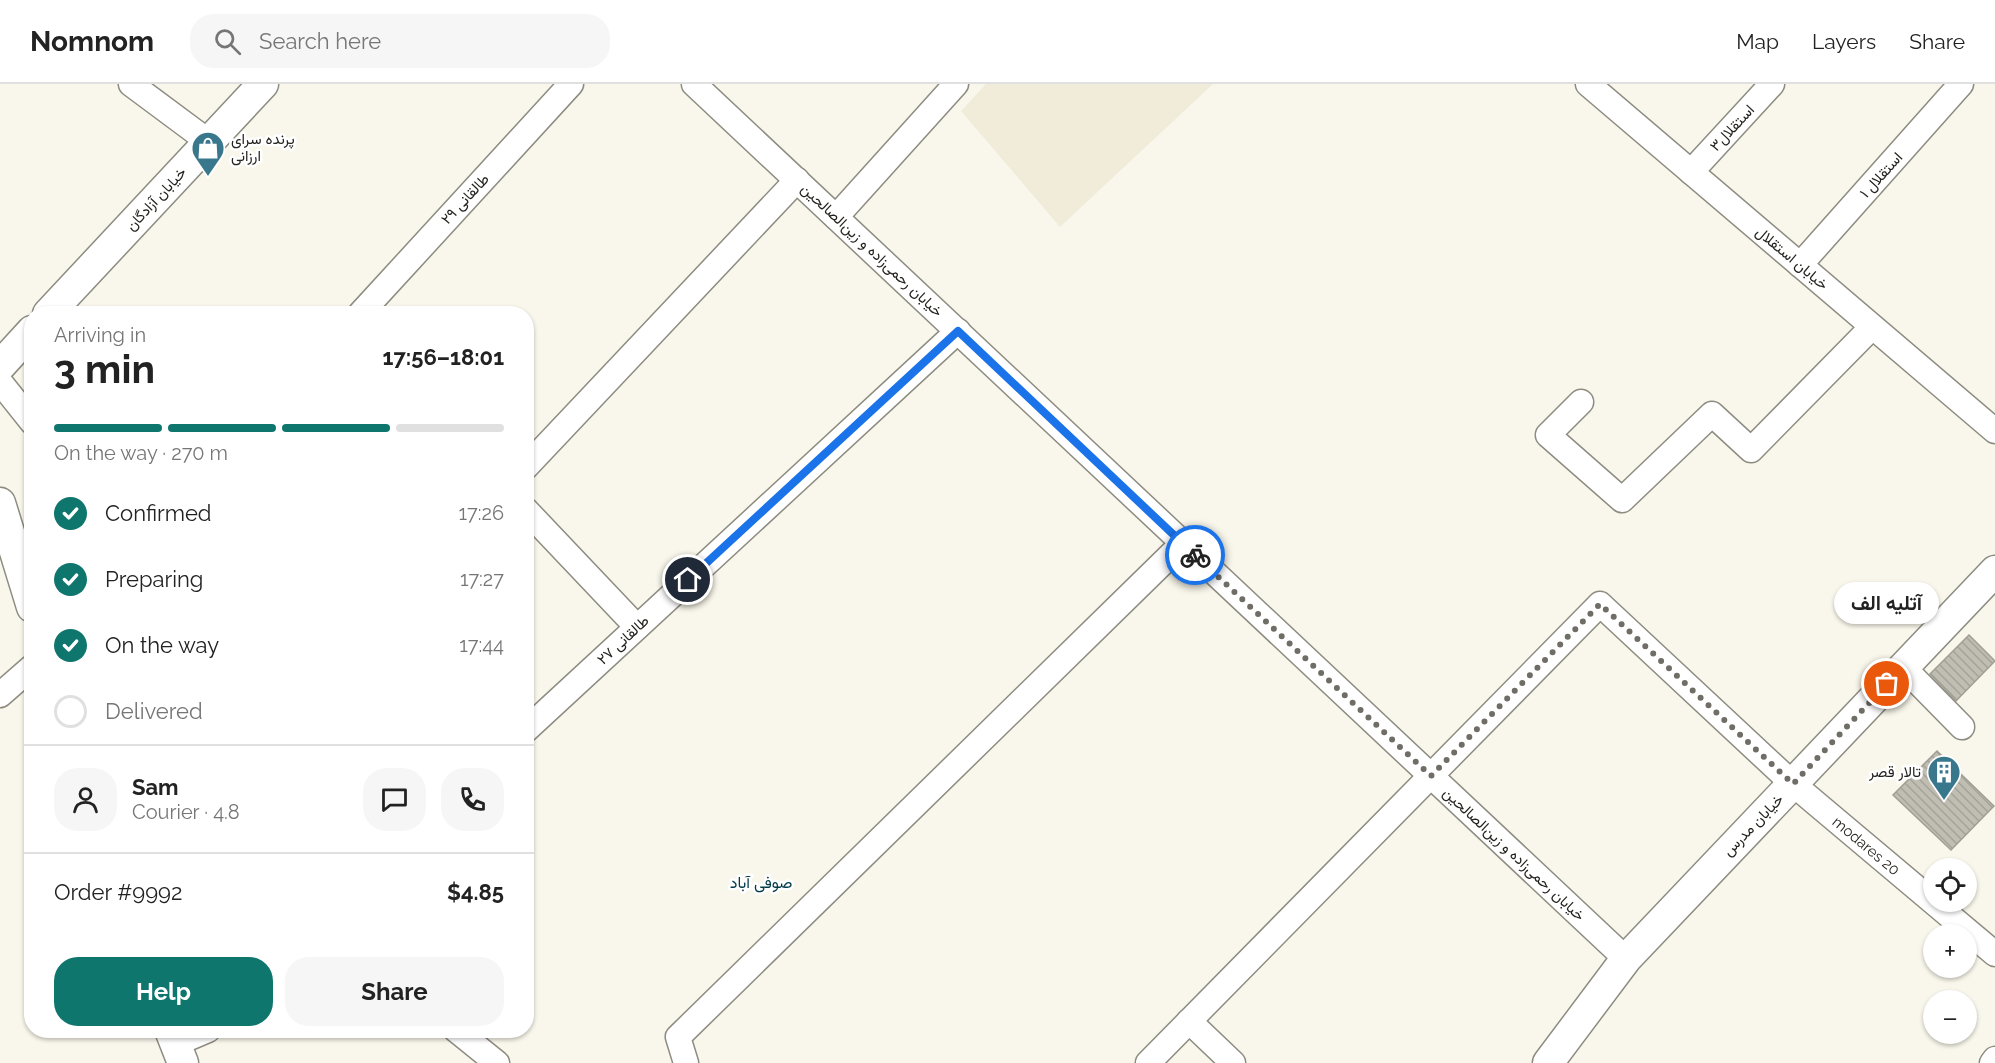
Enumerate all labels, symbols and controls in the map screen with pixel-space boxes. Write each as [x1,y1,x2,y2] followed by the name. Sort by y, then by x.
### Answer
[190,14,610,68] search box
[30,25,154,58] text: Nomnom
[211,25,244,58] icon: search
[259,28,381,54] text: Search here
[1736,29,1779,54] text: Map
[1812,29,1876,54] text: Layers
[1909,29,1965,54] text: Share
[1706,101,1758,155] street label: استقلال۳
[190,130,226,177] shop icon: پرنده سرای ارزانی
[231,130,295,166] place label: پرنده سرای ارزانی
[1856,148,1906,202] street label: استقلال ۱
[122,163,190,235] street label: خیابان آزادگان
[437,170,494,229] street label: طالقانی ۲۹
[797,179,947,321] street label: خیابان رحمی‌زاده و زین‌الصالحین
[1752,223,1832,293] street label: خیابان استقلال
[54,323,146,347] text: Arriving in
[383,344,504,370] text: 17:56–18:01
[54,346,155,392] text: 3 min
[54,441,228,465] text: On the way · 270 m
[54,497,87,530] icon: check
[105,500,212,526] text: Confirmed
[459,501,504,525] text: 17:26
[1165,525,1225,585] courier
[1179,539,1212,572] icon: bike
[662,554,713,605] pin
[54,563,87,596] icon: check
[671,563,704,596] icon: home
[105,566,203,592] text: Preparing
[460,567,504,591] text: 17:27
[1834,582,1940,624] callout: آتلیه الف
[1851,591,1922,615] text: آتلیه الف
[593,611,653,669] street label: طالقانی ۲۷
[54,629,87,662] icon: check
[105,632,219,658] text: On the way
[459,633,504,657] text: 17:44
[1861,658,1912,709] pin
[1870,667,1903,700] icon: bag
[105,698,203,724] text: Delivered
[1926,754,1962,801] building icon: تالار قصر
[1868,763,1921,781] place label: تالار قصر
[54,768,117,831] button: person
[363,768,426,831] button: chat
[441,768,504,831] button: phone
[132,774,179,800] text: Sam
[1439,783,1589,925] street label: خیابان رحمی‌زاده و زین‌الصالحین
[1719,790,1788,861] street label: خیابان مدرس
[132,800,240,824] text: Courier · 4.8
[1829,813,1903,879] street label: modares 20
[1923,858,1977,1044] map controls
[1923,858,1977,912] button: locate
[730,873,792,893] district label: صوفی آباد
[54,879,182,905] text: Order #9992
[447,879,504,905] text: $4.85
[1923,924,1977,978] button: +
[54,957,273,1026] button: Help
[285,957,504,1026] button: Share
[1923,990,1977,1044] button: −

